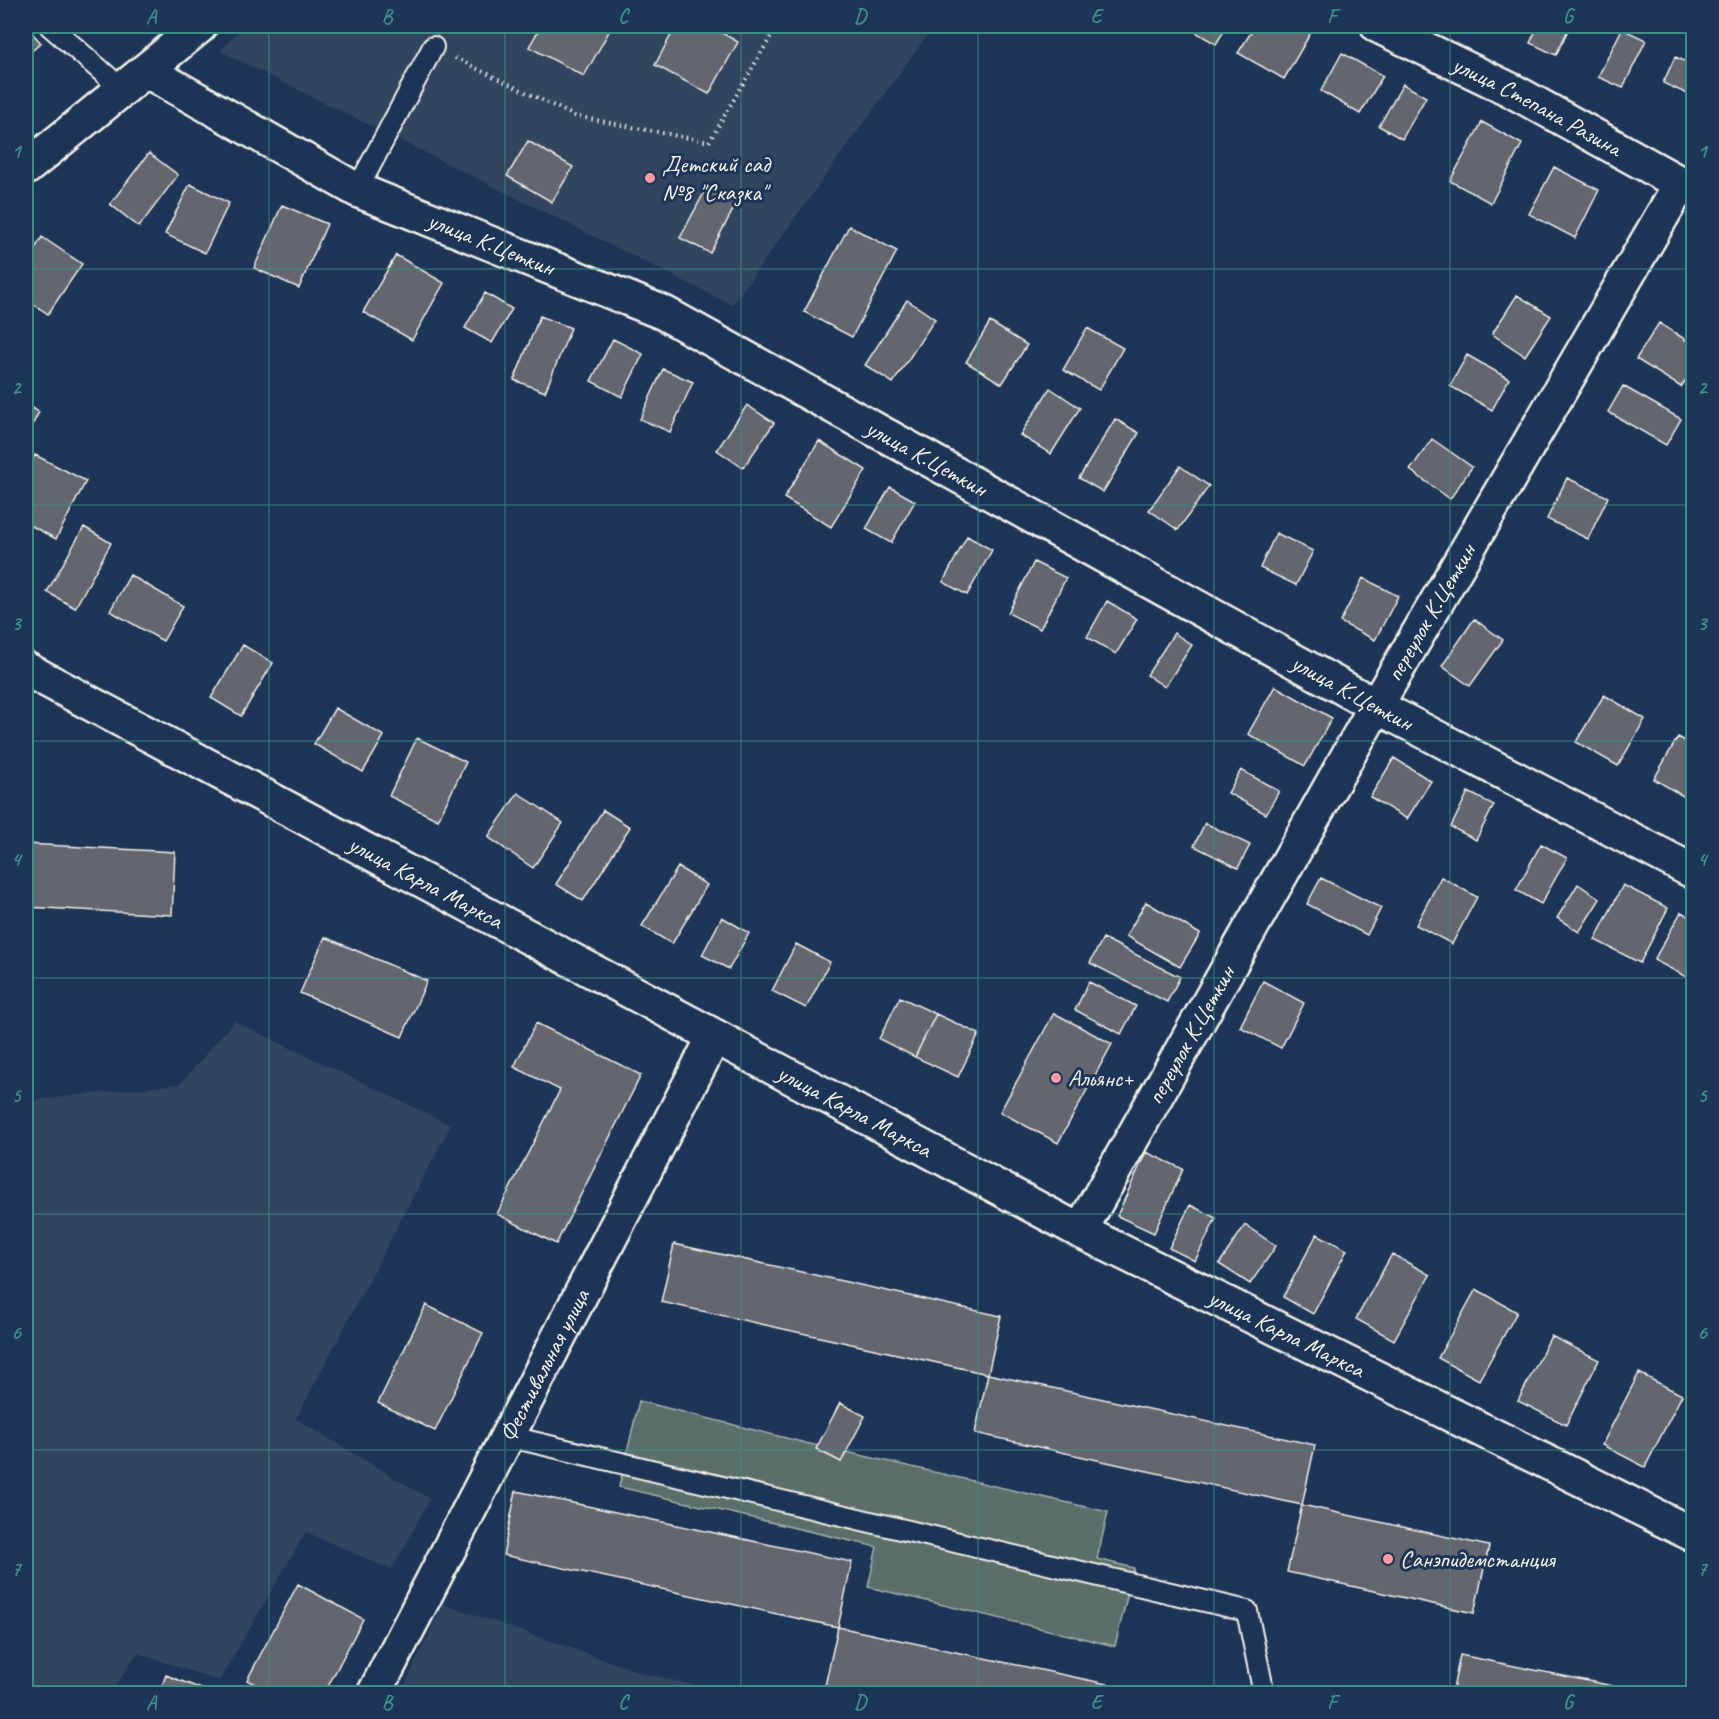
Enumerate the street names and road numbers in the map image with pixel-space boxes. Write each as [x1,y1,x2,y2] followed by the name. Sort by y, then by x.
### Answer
[1446,48,1629,164] street label: улица Степана Разина
[422,204,561,283] street label: улица К.Цеткин
[859,412,994,504] street label: улица К.Цеткин
[1379,537,1483,687] street label: переулок К.Цеткин
[1285,646,1420,739] street label: улица К.Цеткин
[342,828,509,936] street label: улица Карла Маркса
[1140,959,1242,1110] street label: переулок К.Цеткин
[771,1057,938,1165] street label: улица Карла Маркса
[1202,1281,1371,1385] street label: улица Карла Маркса
[492,1283,597,1447] street label: Фестивальная улица

